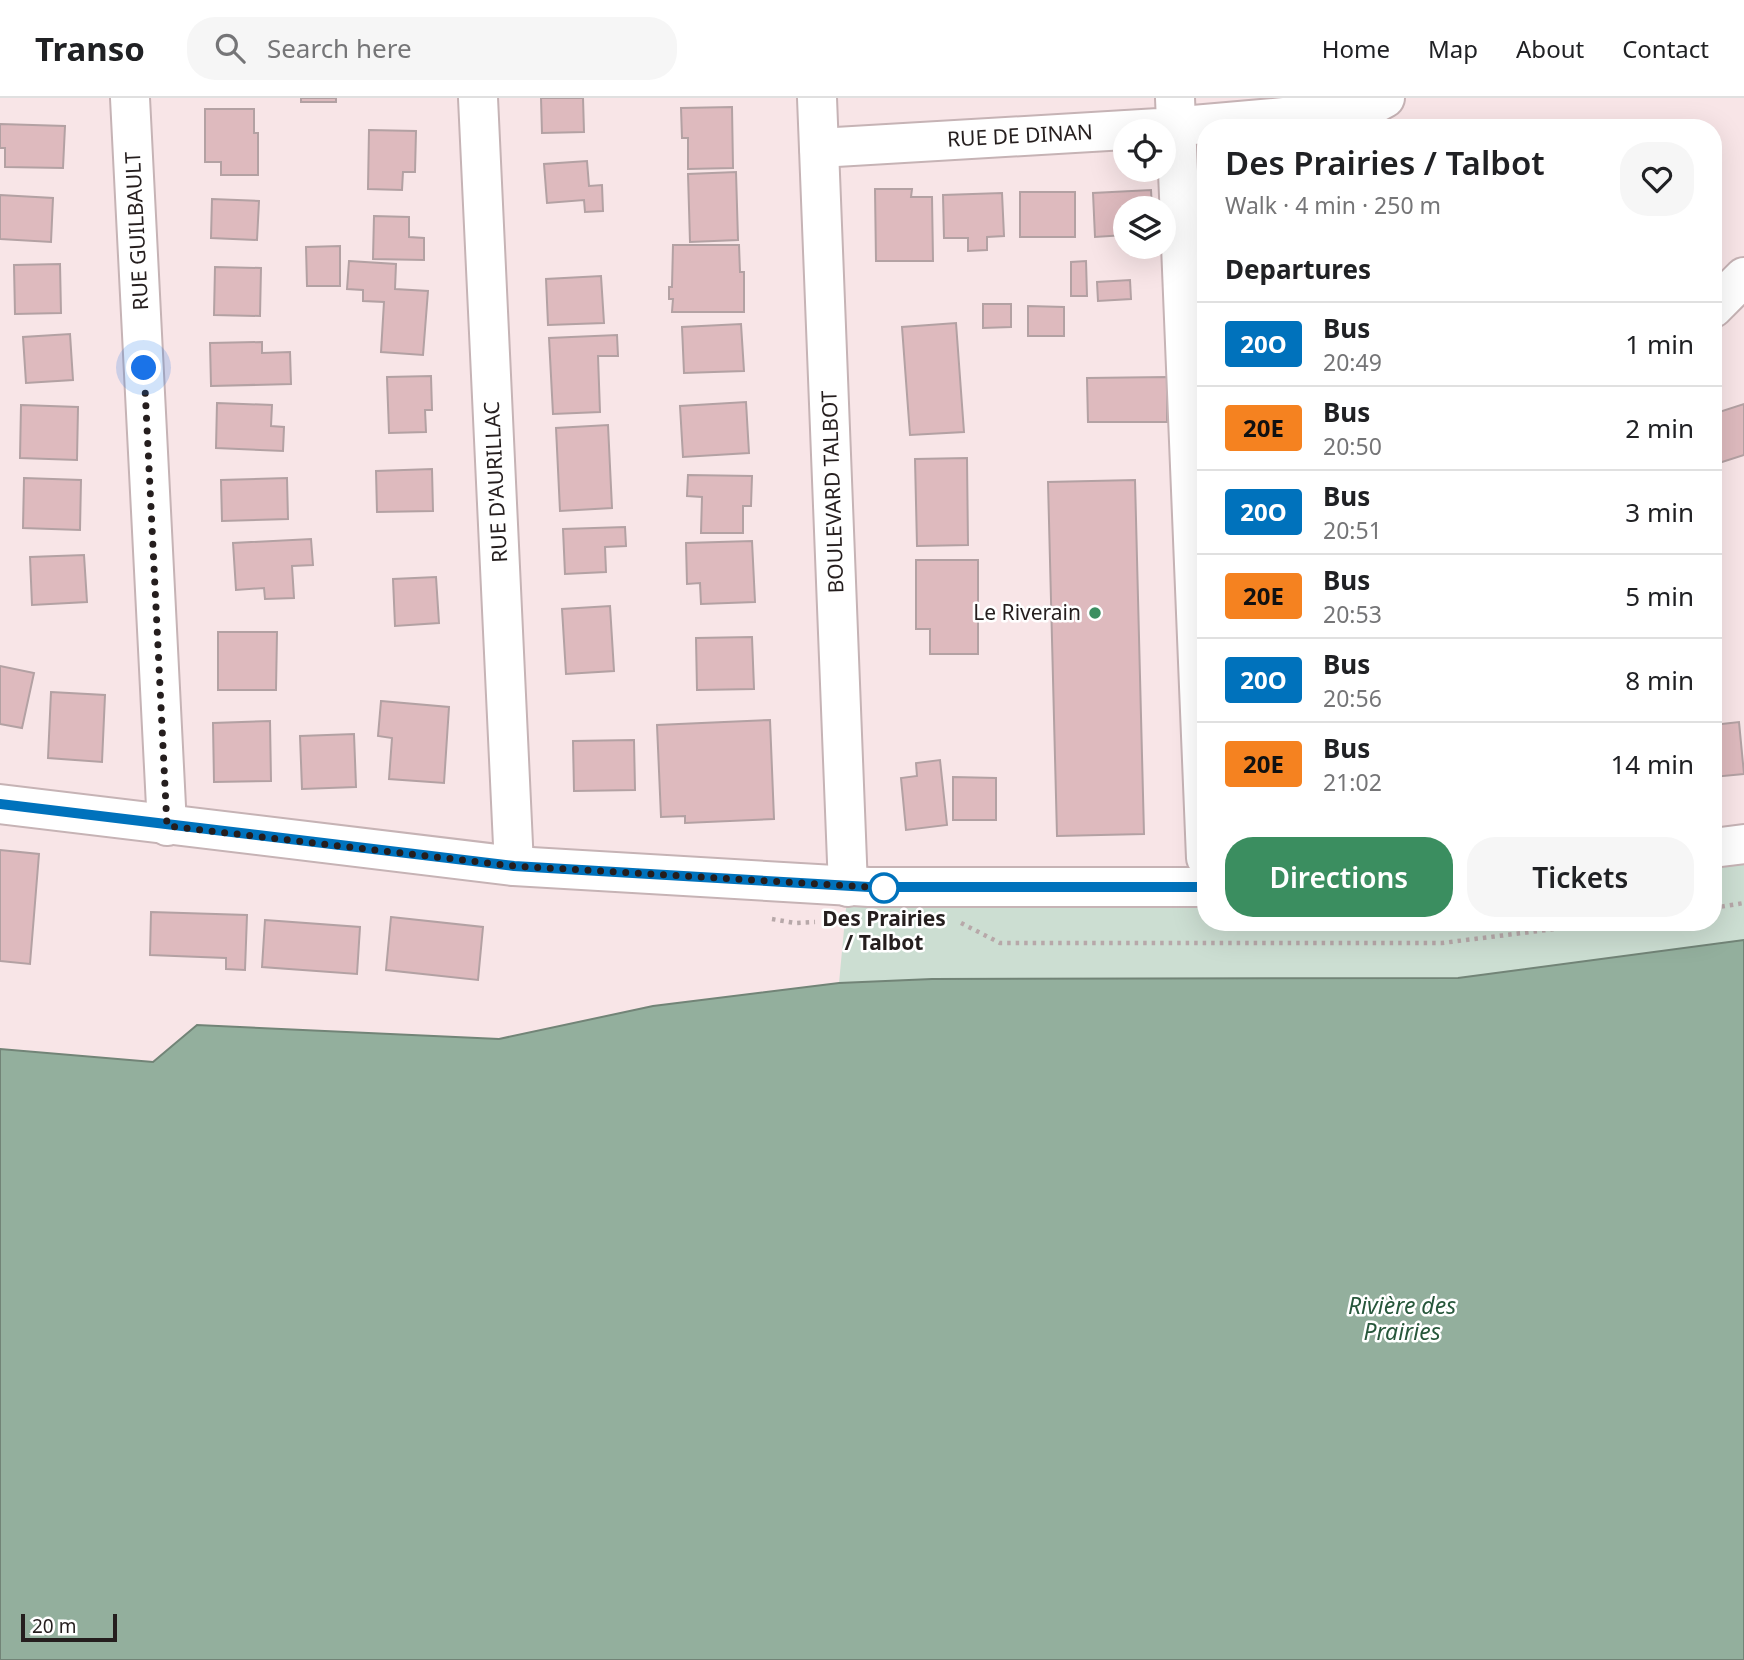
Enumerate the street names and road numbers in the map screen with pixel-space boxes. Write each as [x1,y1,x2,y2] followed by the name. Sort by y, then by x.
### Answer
[946,117,1093,153] street label: RUE DE DINAN
[118,151,154,311] street label: RUE GUILBAULT
[814,390,850,594] street label: BOULEVARD TALBOT
[477,401,513,563] street label: RUE D'AURILLAC

